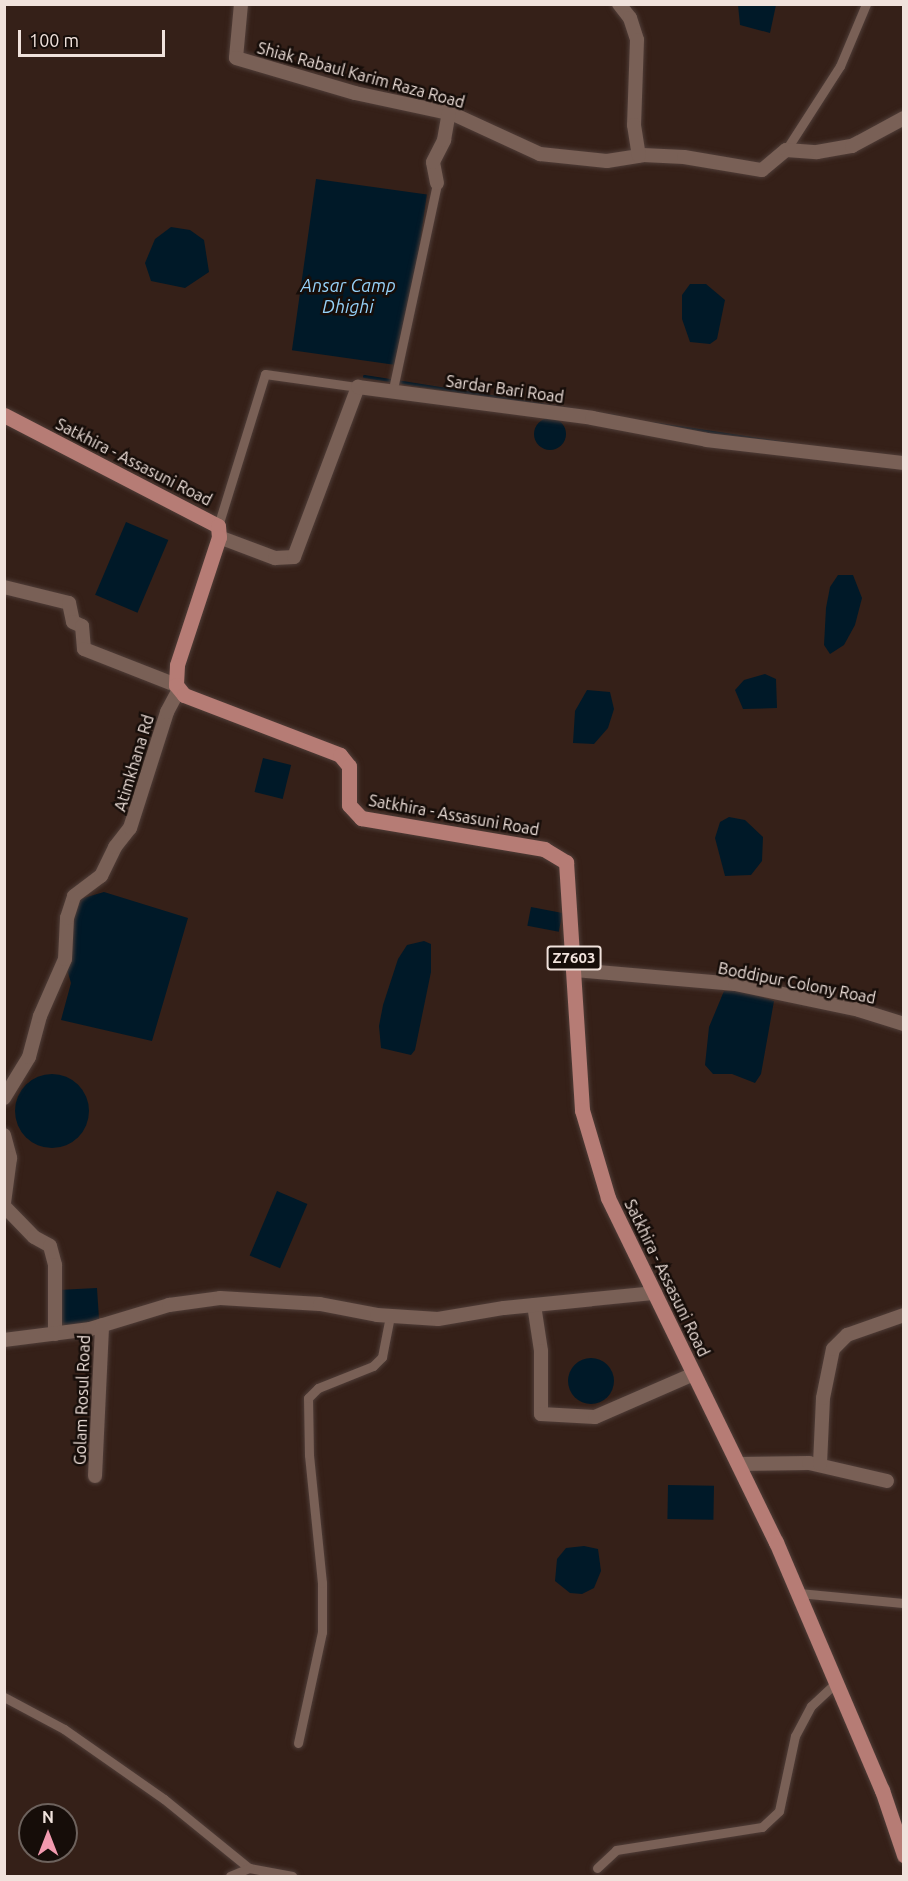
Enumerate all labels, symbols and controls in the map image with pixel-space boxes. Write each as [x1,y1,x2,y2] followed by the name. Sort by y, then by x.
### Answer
[21,18,168,56] scale bar
[29,30,79,50] text: 100 m
[255,38,467,112] street label: Shiak Rabaul Karim Raza Road
[300,275,396,318] water label: Ansar Camp Dhighi
[445,371,565,407] street label: Sardar Bari Road
[53,414,215,510] street label: Satkhira - Assasuni Road
[110,712,158,814] street label: Atimkhana Rd
[367,791,541,839] street label: Satkhira - Assasuni Road
[546,946,602,970] road number: Z7603
[716,958,878,1008] street label: Boddipur Colony Road
[621,1196,713,1360] street label: Satkhira - Assasuni Road
[70,1335,94,1465] street label: Golam Rosul Road
[18,1803,78,1863] north arrow
[42,1808,54,1826] text: N

